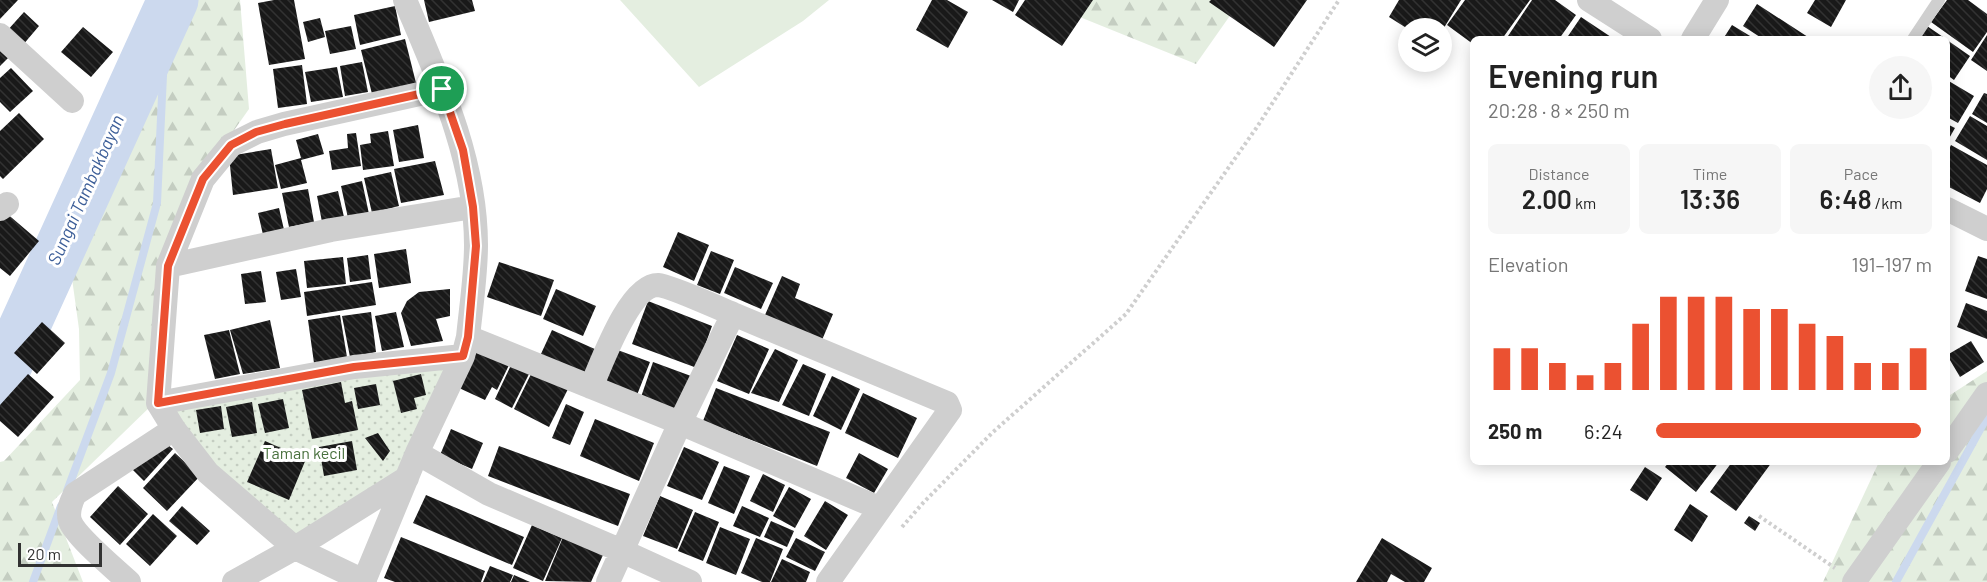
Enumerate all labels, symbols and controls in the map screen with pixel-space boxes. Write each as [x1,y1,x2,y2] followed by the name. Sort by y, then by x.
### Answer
[1398,18,1452,72] map controls
[1398,18,1452,72] button: layers
[1488,55,1658,95] text: Evening run
[1869,56,1932,119] button: share
[416,63,467,114] pin
[425,72,458,105] icon: arrive
[1488,98,1630,122] text: 20:28 · 8 × 250 m
[42,111,128,268] water label: Sungai Tambakbayan
[1529,164,1589,183] text: Distance
[1693,164,1727,183] text: Time
[1844,164,1878,183] text: Pace
[1522,183,1572,214] text: 2.00
[1680,183,1740,214] text: 13:36
[1820,183,1872,214] text: 6:48
[1572,193,1596,212] text: km
[1872,193,1902,212] text: /km
[1488,252,1569,276] text: Elevation
[1852,252,1932,276] text: 191–197 m
[1488,419,1542,443] text: 250 m
[1584,419,1623,443] text: 6:24
[263,443,345,462] park label: Taman kecil
[18,540,102,568] scale bar
[27,544,61,563] text: 20 m

